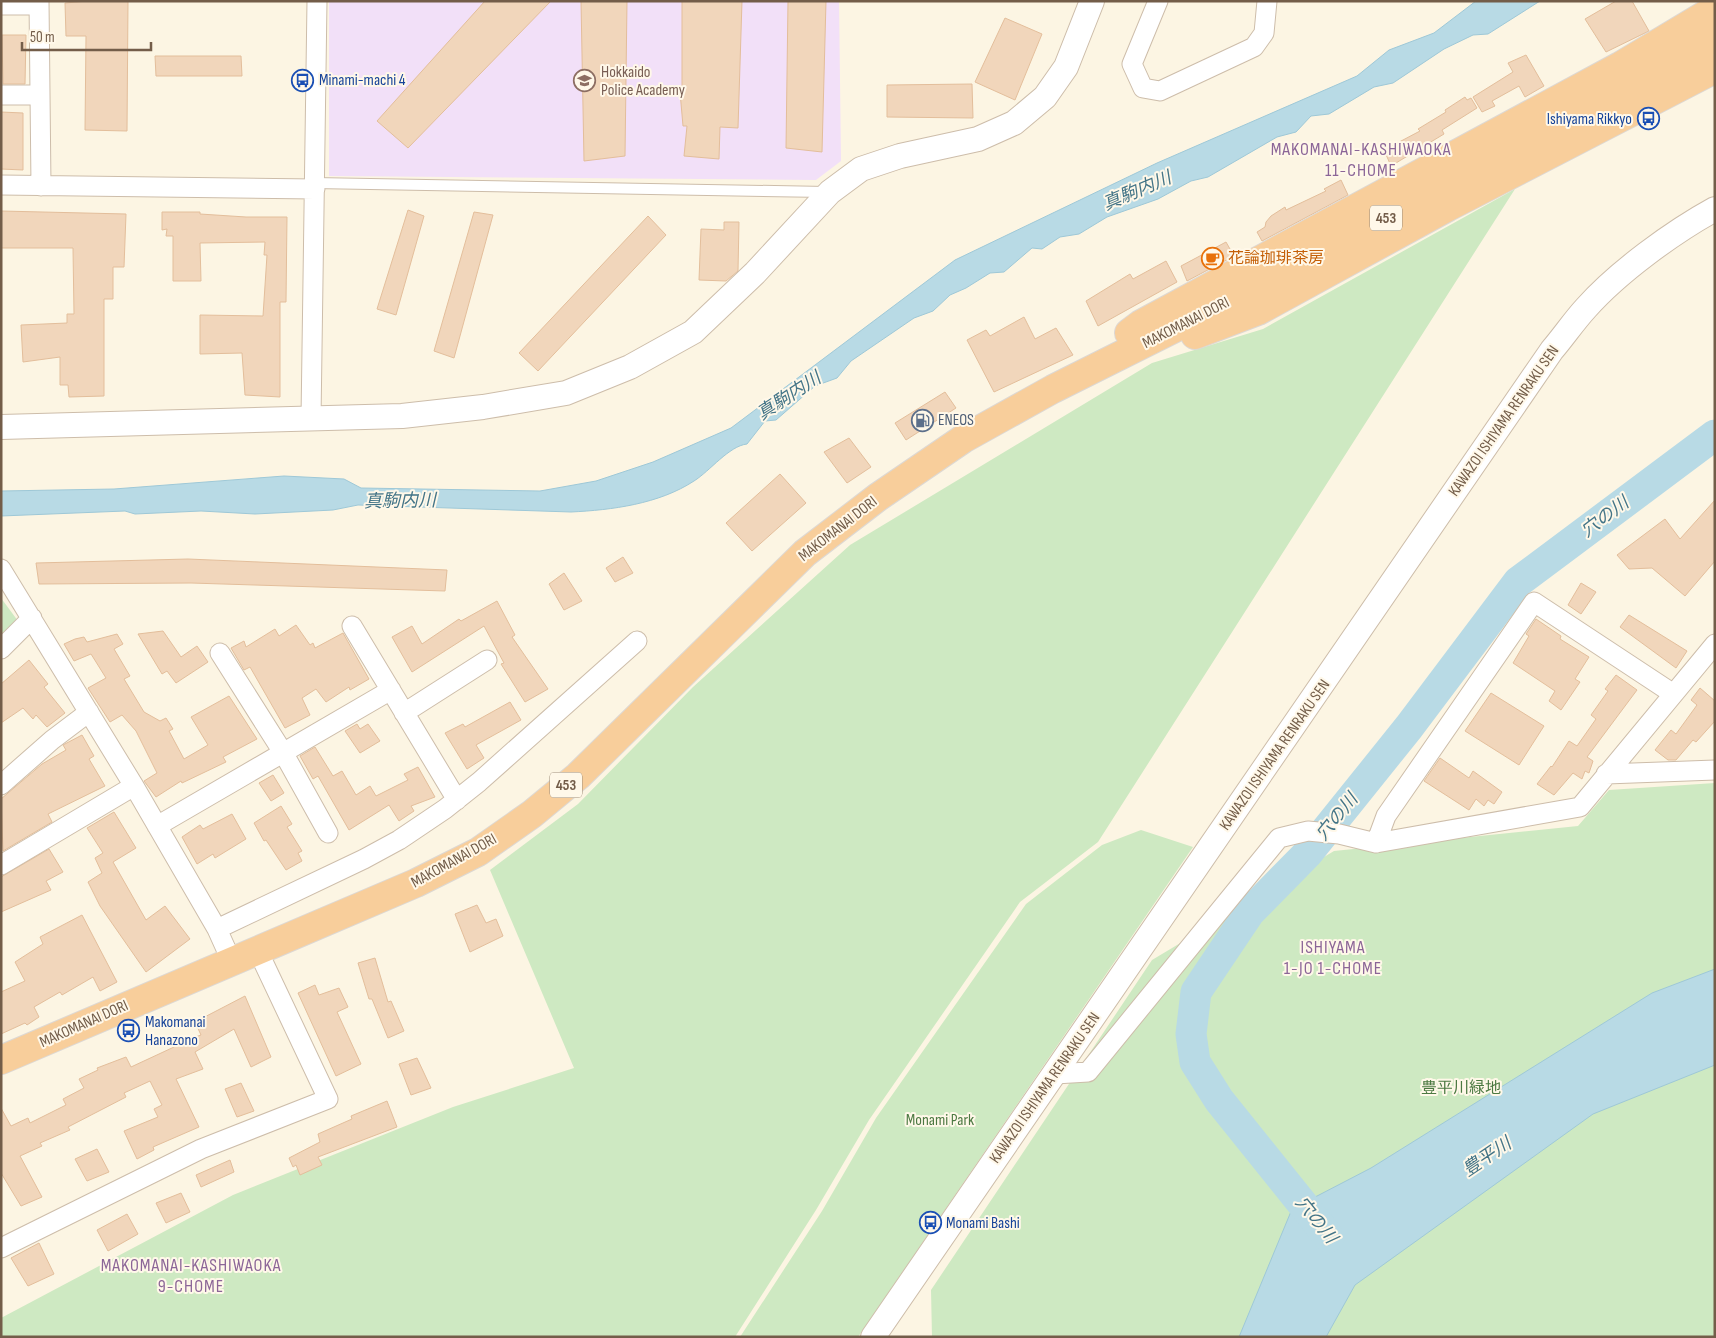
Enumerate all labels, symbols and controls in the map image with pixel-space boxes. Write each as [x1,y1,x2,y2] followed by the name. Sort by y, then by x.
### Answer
[22,20,151,52] scale bar
[30,28,55,47] text: 50 m
[601,63,685,100] place label: Hokkaido Police Academy
[291,68,315,92] bus stop icon: Minami-machi 4
[573,69,597,93] school or university icon: Hokkaido Police Academy
[319,71,406,90] place label: Minami-machi 4
[1636,107,1660,131] bus stop icon: Ishiyama Rikkyo
[1547,110,1632,129] place label: Ishiyama Rikkyo
[1271,139,1451,181] district label: MAKOMANAI-KASHIWAOKA 11-CHOME
[1100,166,1176,215] water label: 真駒内川
[1370,206,1402,230] road number: 453
[1200,246,1224,270] cafe icon: 花論珈琲茶房
[1228,249,1324,268] place label: 花論珈琲茶房
[1139,293,1233,353] street label: MAKOMANAI DORI
[1445,342,1563,500] street label: KAWAZOI ISHIYAMA RENRAKU SEN
[753,366,827,424] water label: 真駒内川
[910,408,934,432] fuel station icon: ENEOS
[938,411,974,430] place label: ENEOS
[364,490,438,512] water label: 真駒内川
[1577,491,1634,542] water label: 穴の川
[795,492,881,566] street label: MAKOMANAI DORI
[1216,676,1334,834] street label: KAWAZOI ISHIYAMA RENRAKU SEN
[550,772,582,798] road number: 453
[1312,788,1363,845] water label: 穴の川
[408,830,500,892] street label: MAKOMANAI DORI
[1284,937,1382,979] district label: ISHIYAMA 1-JO 1-CHOME
[37,996,131,1052] street label: MAKOMANAI DORI
[986,1009,1104,1167] street label: KAWAZOI ISHIYAMA RENRAKU SEN
[145,1013,206,1050] place label: Makomanai Hanazono
[117,1019,141,1043] bus stop icon: Makomanai Hanazono
[1421,1079,1501,1098] park label: 豊平川緑地
[906,1111,974,1130] park label: Monami Park
[1459,1132,1517,1181] water label: 豊平川
[1291,1192,1342,1249] water label: 穴の川
[918,1211,942,1235] bus stop icon: Monami Bashi
[946,1214,1020,1233] place label: Monami Bashi
[101,1255,281,1297] district label: MAKOMANAI-KASHIWAOKA 9-CHOME

